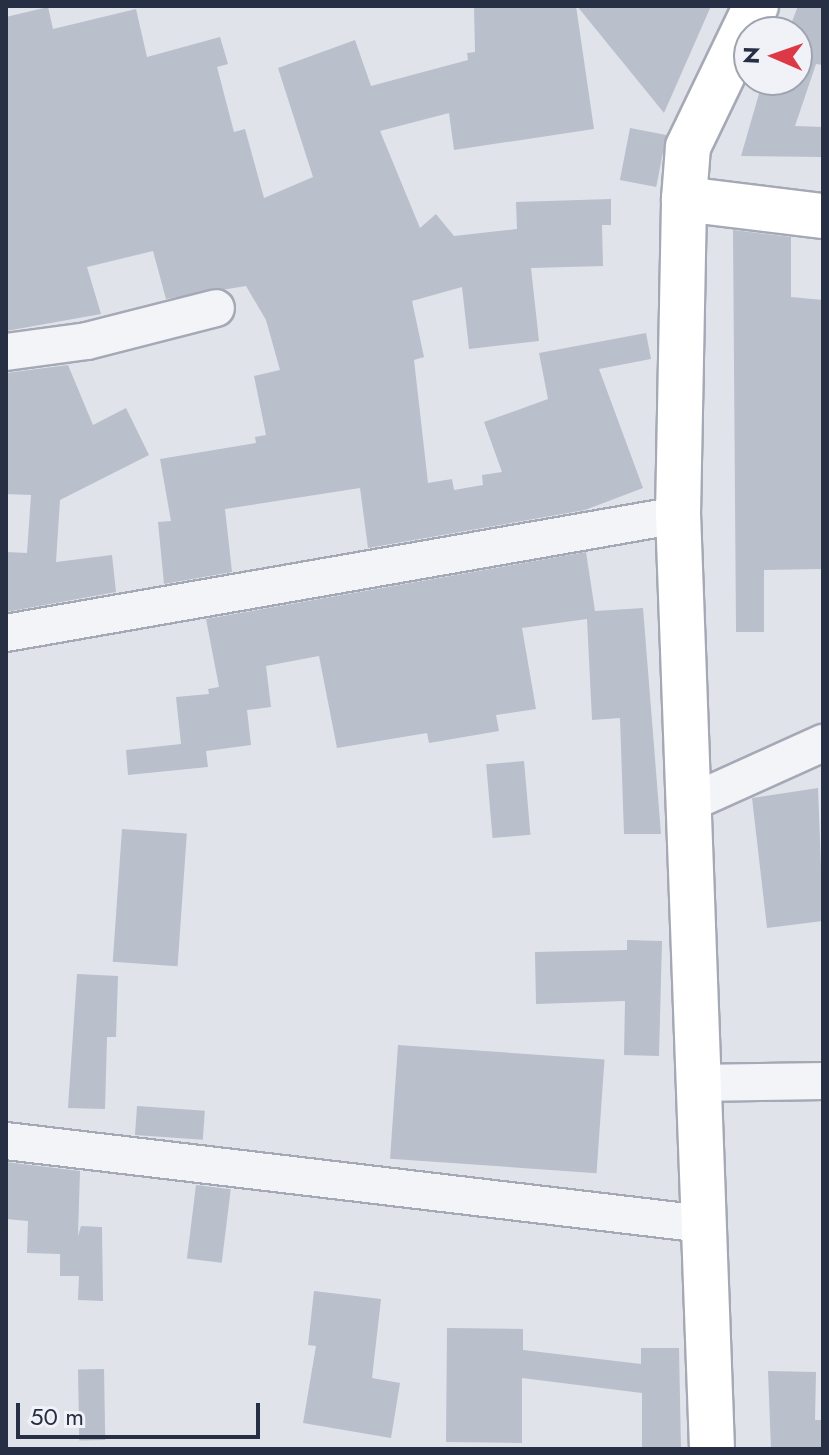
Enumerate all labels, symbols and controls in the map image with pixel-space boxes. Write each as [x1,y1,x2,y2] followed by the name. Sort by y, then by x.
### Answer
[733,16,813,96] north arrow
[735,46,767,65] text: N
[20,1387,264,1437] scale bar
[30,1399,84,1434] text: 50 m

